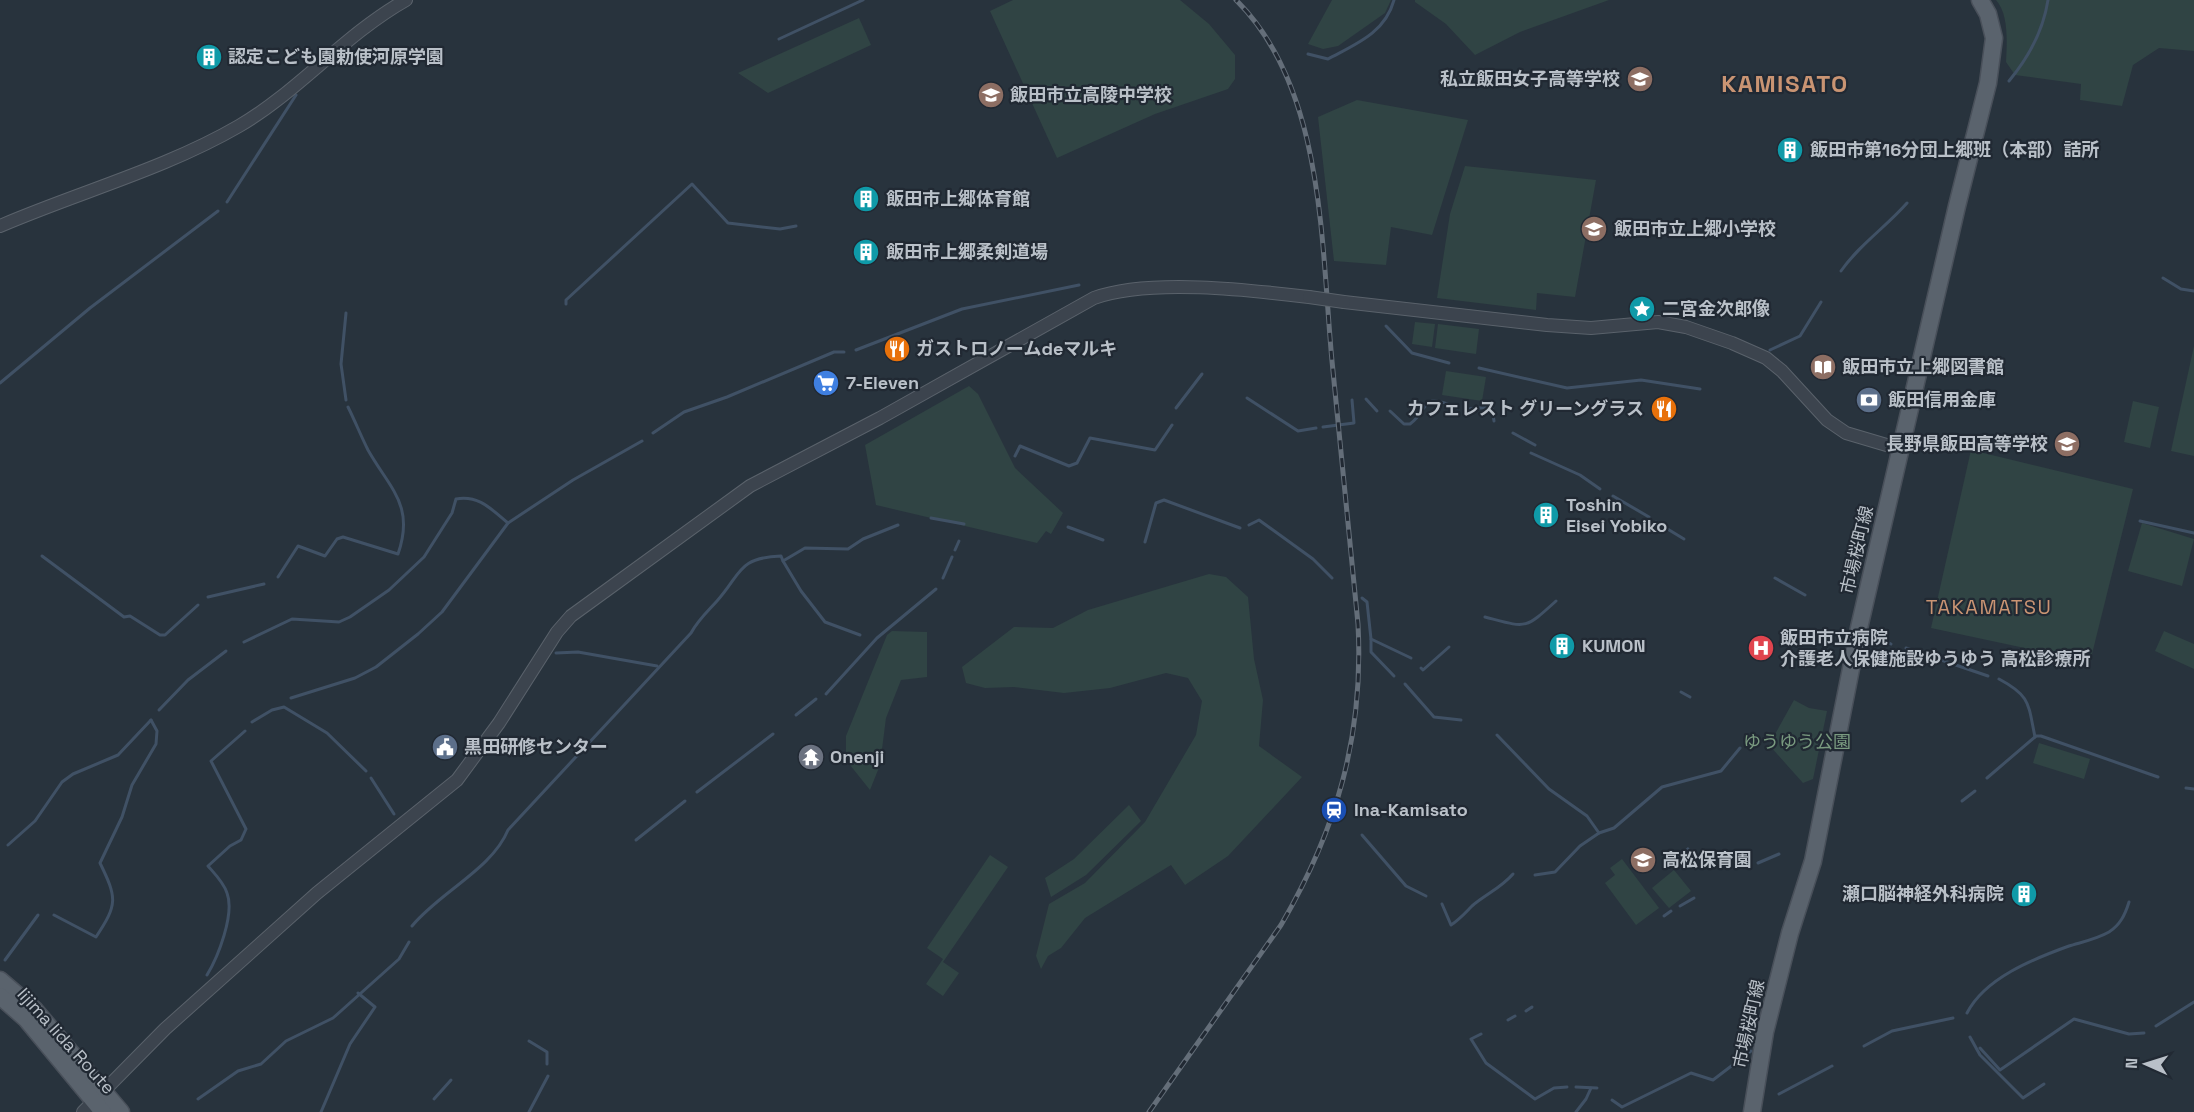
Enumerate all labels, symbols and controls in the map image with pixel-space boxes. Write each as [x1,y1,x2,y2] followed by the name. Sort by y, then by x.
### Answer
[194,42,224,72] building icon: 認定こども園勅使河原学園
[228,45,444,68] place label: 認定こども園勅使河原学園
[1625,64,1655,94] school or university icon: 私立飯田女子高等学校
[1440,67,1620,90] place label: 私立飯田女子高等学校
[1721,68,1849,99] district label: KAMISATO
[976,80,1006,110] school or university icon: 飯田市立高陵中学校
[1010,83,1172,106] place label: 飯田市立高陵中学校
[1775,135,1805,165] building icon: 飯田市第16分団上郷班（本部）詰所
[1810,138,2099,161] place label: 飯田市第16分団上郷班（本部）詰所
[851,184,881,214] building icon: 飯田市上郷体育館
[886,187,1030,210] place label: 飯田市上郷体育館
[1579,214,1609,244] school or university icon: 飯田市立上郷小学校
[1614,217,1776,240] place label: 飯田市立上郷小学校
[851,237,881,267] building icon: 飯田市上郷柔剣道場
[886,240,1048,263] place label: 飯田市上郷柔剣道場
[1627,294,1657,324] place icon: 二宮金次郎像
[1662,297,1770,320] place label: 二宮金次郎像
[882,334,912,364] restaurant icon: ガストロノームdeマルキ
[916,337,1117,360] place label: ガストロノームdeマルキ
[1808,352,1838,382] library icon: 飯田市立上郷図書館
[1842,355,2004,378] place label: 飯田市立上郷図書館
[811,368,841,398] supermarket icon: 7-Eleven
[846,371,919,394] place label: 7-Eleven
[1854,385,1884,415] bank icon: 飯田信用金庫
[1888,388,1996,411] place label: 飯田信用金庫
[1649,394,1679,424] restaurant icon: カフェレスト グリーングラス
[1407,397,1644,420] place label: カフェレスト グリーングラス
[2052,429,2082,459] school or university icon: 長野県飯田高等学校
[1886,432,2048,455] place label: 長野県飯田高等学校
[1566,493,1667,537] place label: Toshin Eisei Yobiko
[1531,500,1561,530] building icon: Toshin Eisei Yobiko
[1835,503,1878,596] street label: 市場桜町線
[1926,594,2052,620] district label: TAKAMATSU
[1780,626,2091,670] place label: 飯田市立病院 介護老人保健施設ゆうゆう 高松診療所
[1547,631,1577,661] building icon: KUMON
[1746,633,1776,663] hospital icon: 飯田市立病院 介護老人保健施設ゆうゆう 高松診療所
[1582,634,1645,657] place label: KUMON
[1743,730,1851,753] park label: ゆうゆう公園
[430,732,460,762] public building icon: 黒田研修センター
[464,735,608,758] place label: 黒田研修センター
[796,742,826,772] temple icon: Onenji
[830,745,884,768] place label: Onenji
[1319,795,1349,825] station icon: Ina-Kamisato
[1354,798,1468,821] place label: Ina-Kamisato
[1628,845,1658,875] school or university icon: 高松保育園
[1662,848,1752,871] place label: 高松保育園
[2009,879,2039,909] building icon: 瀬口脳神経外科病院
[1842,882,2004,905] place label: 瀬口脳神経外科病院
[1728,977,1769,1070] street label: 市場桜町線
[12,983,120,1099] street label: Iijima Iida Route
[2116,1034,2176,1094] north arrow
[2121,1057,2142,1069] text: N

